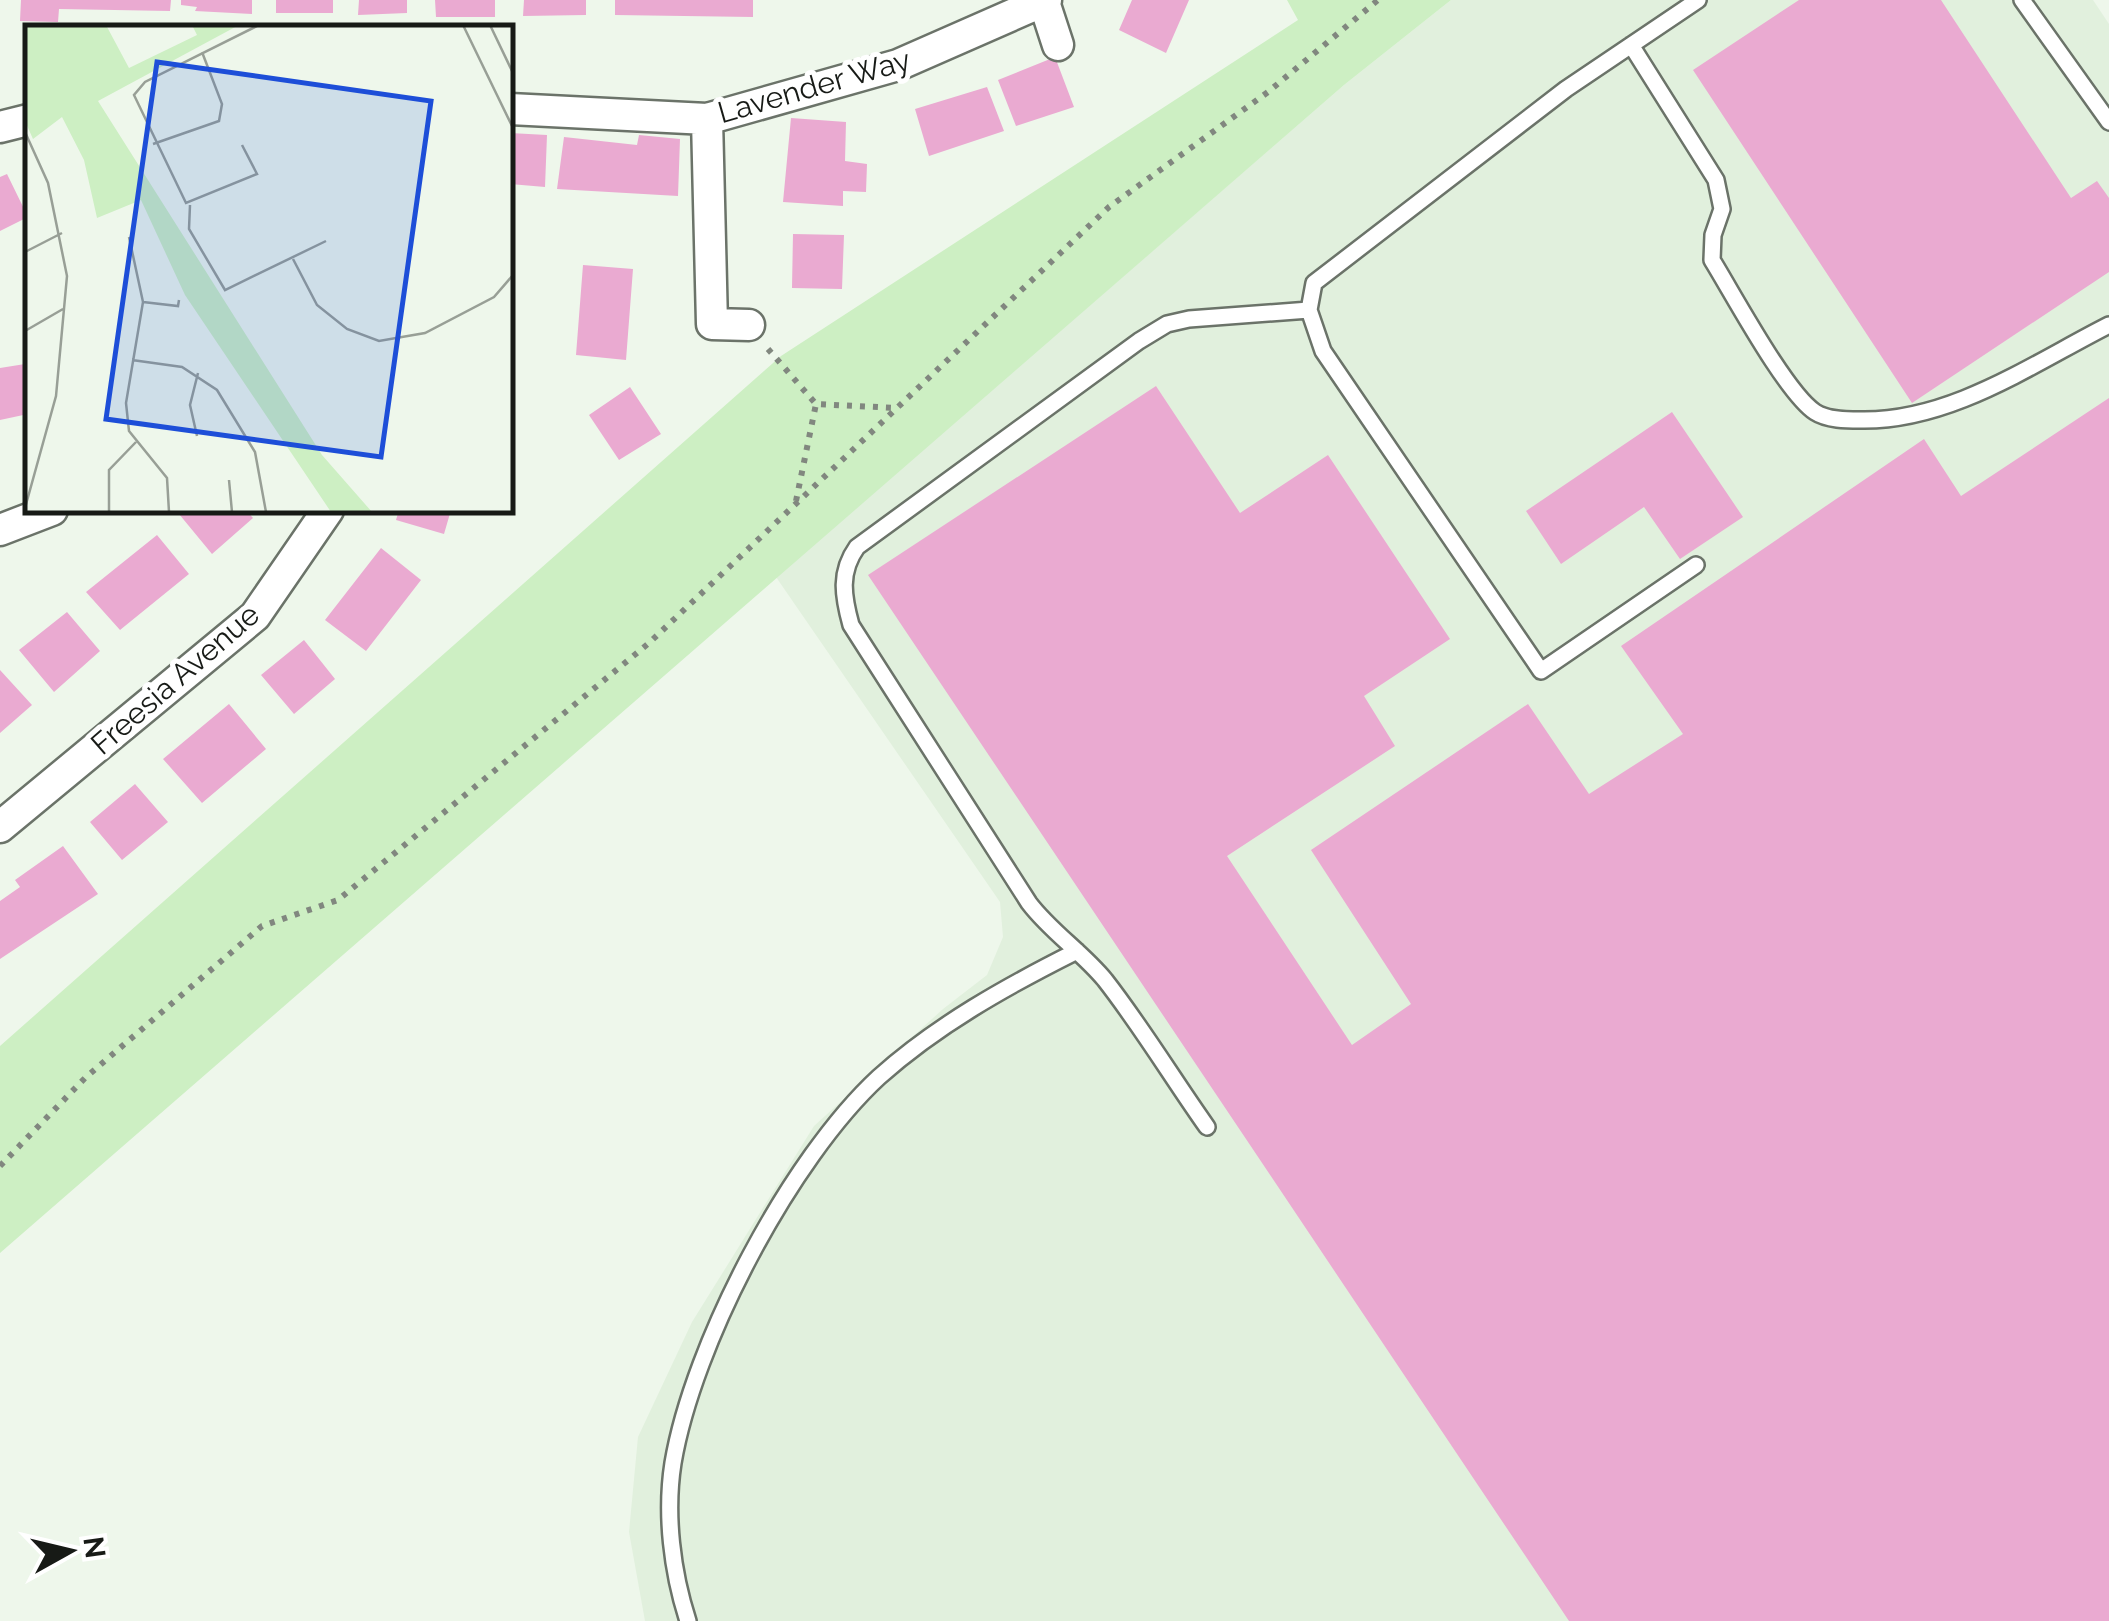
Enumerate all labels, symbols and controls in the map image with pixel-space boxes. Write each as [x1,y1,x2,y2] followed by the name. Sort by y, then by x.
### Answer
[25,25,512,512] inset map
[714,42,914,130] street label: Lavender Way
[84,597,266,761] street label: Freesia Avenue
[20,1501,120,1601] north arrow
[76,1535,112,1560] text: N

